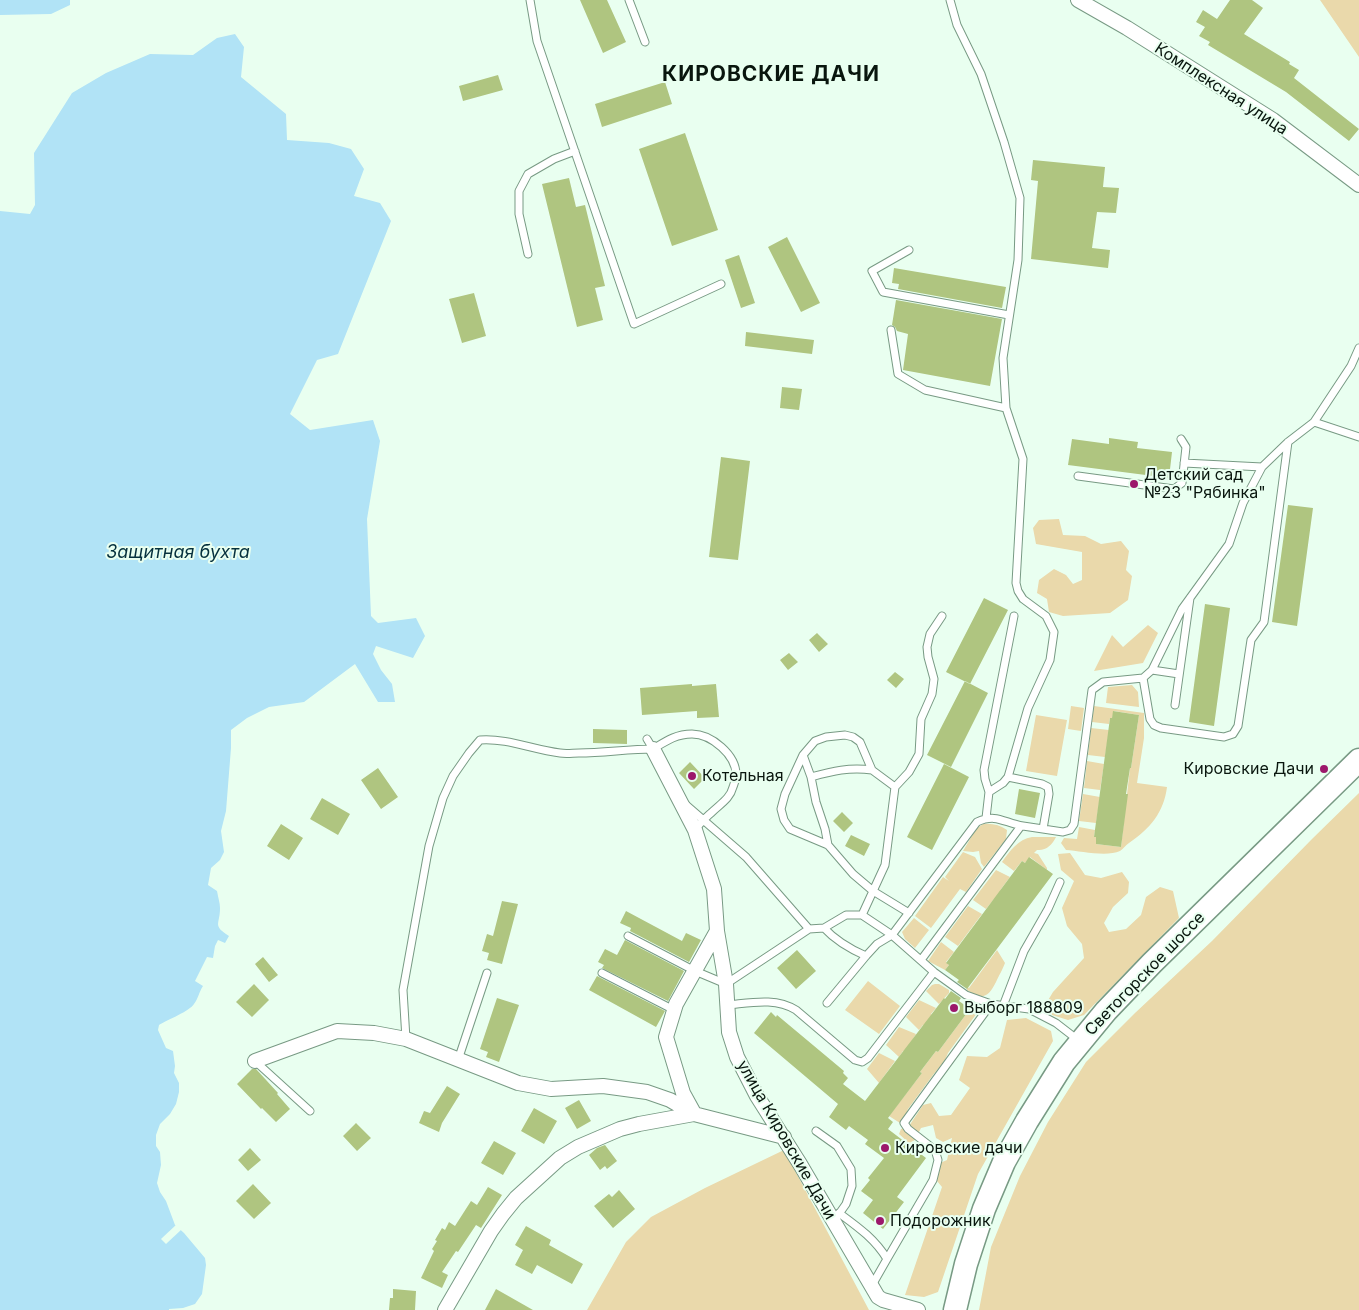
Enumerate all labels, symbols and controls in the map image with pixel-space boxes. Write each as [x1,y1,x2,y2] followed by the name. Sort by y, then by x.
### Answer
[1151,39,1291,139] street label: Комплексная улица
[660,62,882,88] district label: КИРОВСКИЕ ДАЧИ
[1144,465,1266,503] place label: Детский сад №23 "Рябинка"
[1128,478,1140,490] marker: Детский сад №23 "Рябинка"
[106,542,250,564] water label: Защитная бухта
[1183,759,1314,779] place label: Кировские Дачи
[1318,763,1330,775] marker: Кировские Дачи
[702,766,784,786] place label: Котельная
[686,770,698,782] marker: Котельная
[1081,908,1209,1040] street label: Светогорское шоссе
[964,998,1083,1018] place label: Выборг 188809
[948,1002,960,1014] marker: Выборг 188809
[733,1057,839,1223] street label: улица Кировские Дачи
[895,1138,1022,1158] place label: Кировские дачи
[879,1142,891,1154] marker: Кировские дачи
[890,1211,991,1231] place label: Подорожник
[874,1215,886,1227] marker: Подорожник

